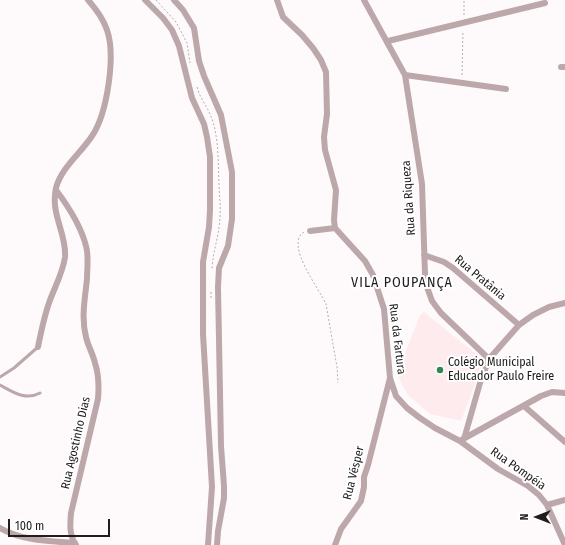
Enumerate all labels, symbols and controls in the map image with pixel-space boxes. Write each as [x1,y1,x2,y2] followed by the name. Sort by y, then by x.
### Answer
[399,160,419,236] street label: Rua da Riqueza
[452,252,508,304] street label: Rua Pratânia
[351,275,453,291] district label: VILA POUPANÇA
[386,303,408,375] street label: Rua da Fartura
[448,356,554,384] place label: Colégio Municipal Educador Paulo Freire
[435,365,445,375] marker: Colégio Municipal Educador Paulo Freire
[58,395,94,491] street label: Rua Agostinho Dias
[340,445,368,501] street label: Rua Vésper
[488,445,548,493] street label: Rua Pompéia
[517,497,557,537] north arrow
[10,511,112,537] scale bar
[518,514,531,520] text: N
[15,519,44,533] text: 100 m

